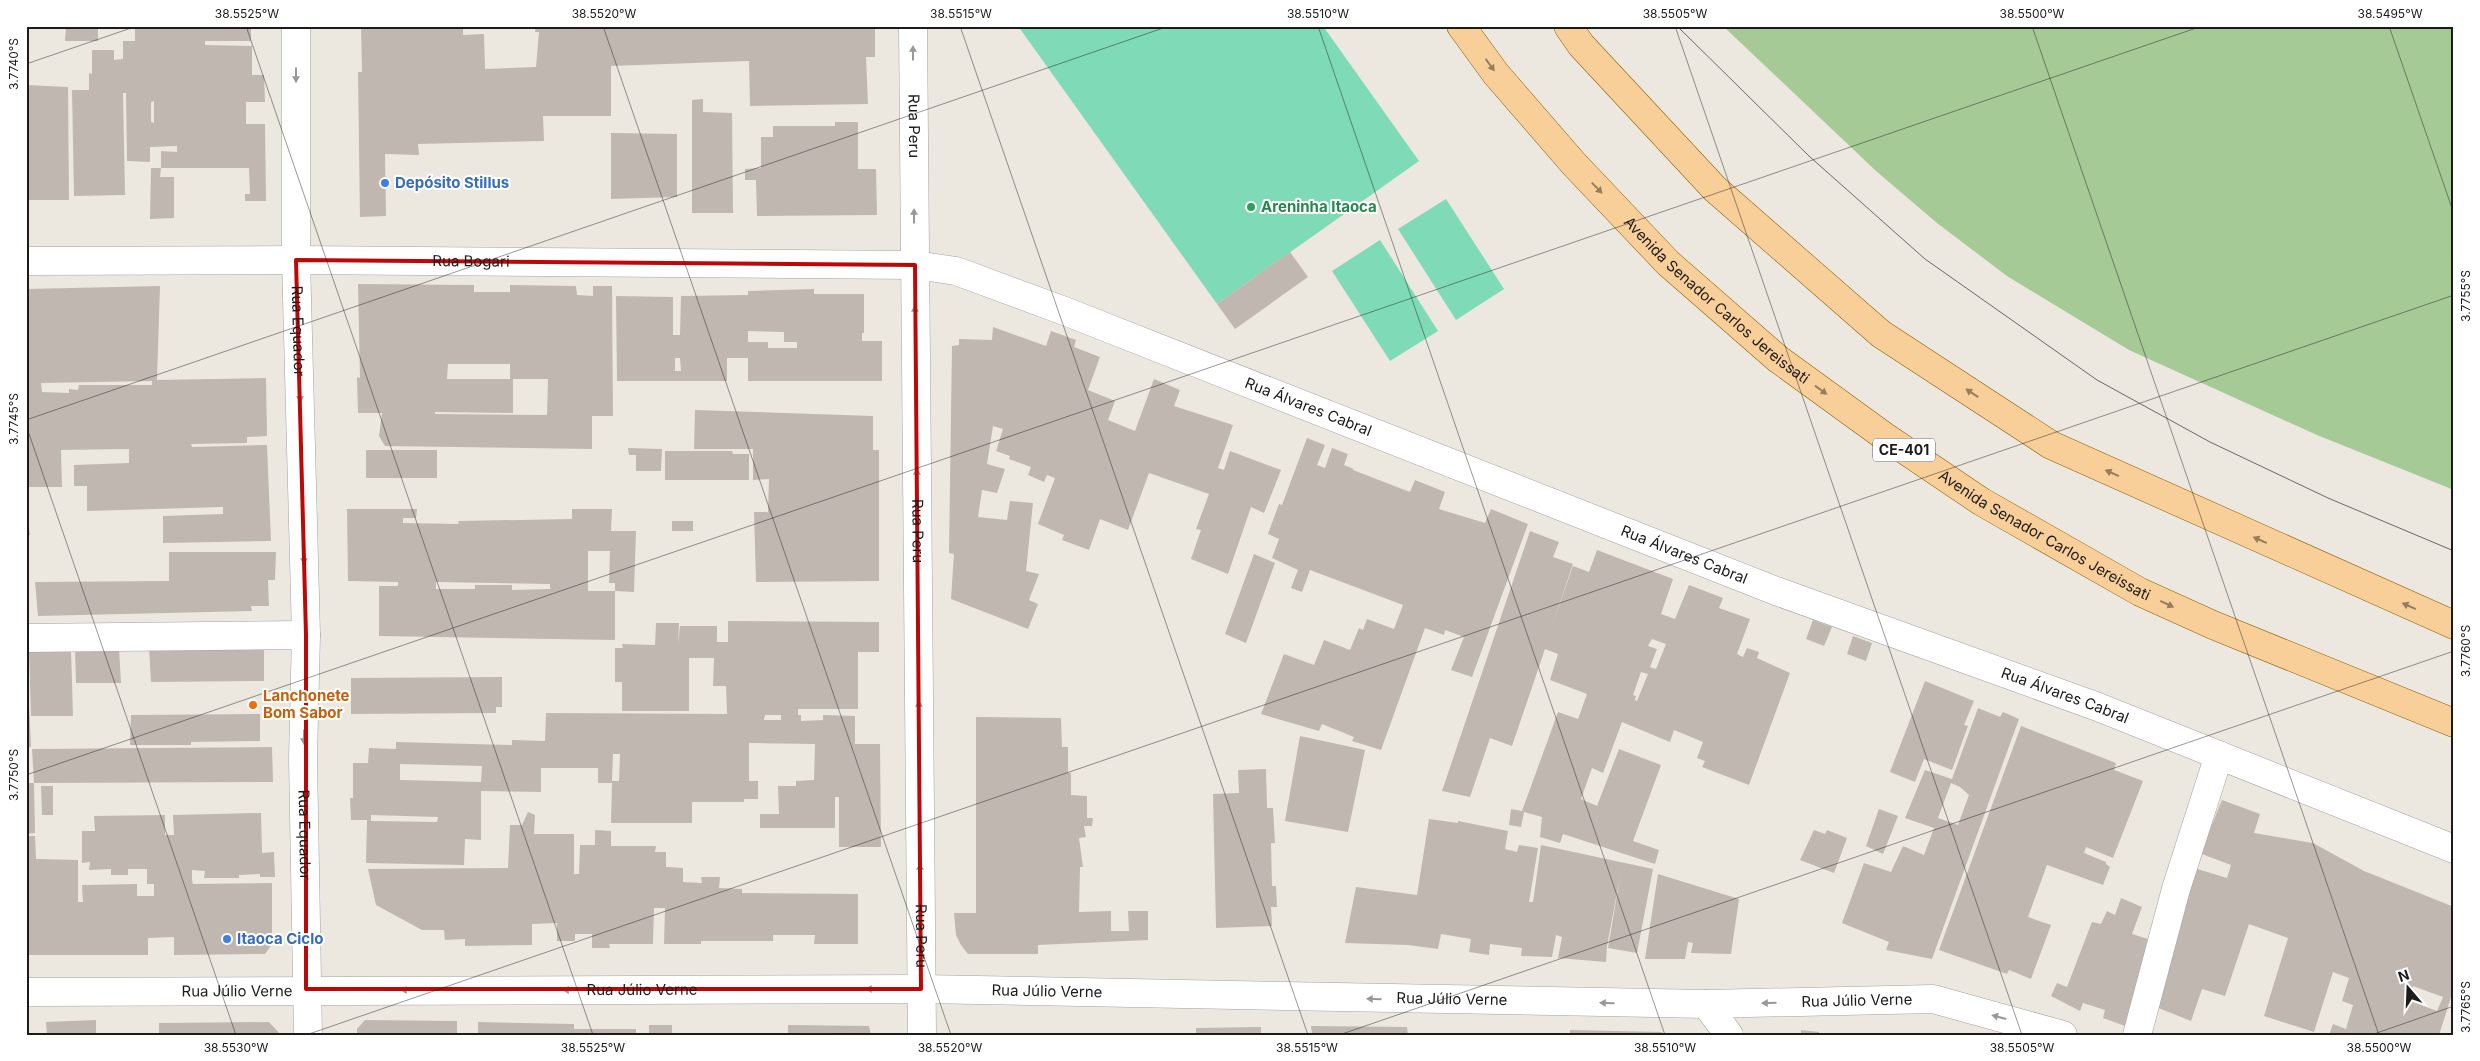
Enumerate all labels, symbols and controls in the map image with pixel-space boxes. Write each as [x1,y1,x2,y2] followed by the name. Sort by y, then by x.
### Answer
[215,6,279,21] text: 38.5525°W
[572,6,636,21] text: 38.5520°W
[930,6,992,21] text: 38.5515°W
[1287,6,1349,21] text: 38.5510°W
[1643,6,1707,21] text: 38.5505°W
[2000,6,2065,21] text: 38.5500°W
[2358,6,2423,21] text: 38.5495°W
[6,38,21,90] text: 3.7740°S
[909,45,917,61] one-way arrow
[1485,59,1495,72] one-way arrow
[292,67,300,83] one-way arrow
[905,94,924,158] street label: Rua Peru
[395,173,509,192] place label: Depósito Stillus
[379,177,391,189] marker: Depósito Stillus
[1590,182,1602,194] one-way arrow
[1261,197,1377,216] place label: Areninha Itaoca
[1245,201,1257,213] marker: Areninha Itaoca
[910,208,918,224] one-way arrow
[1620,212,1813,388] street label: Avenida Senador Carlos Jereissati
[432,251,510,271] street label: Rua Bogari
[2458,270,2473,322] text: 3.7755°S
[288,285,309,377] street label: Rua Equador
[911,305,919,321] one-way arrow
[1242,373,1375,440] street label: Rua Álvares Cabral
[1814,385,1828,395] one-way arrow
[296,387,304,403] one-way arrow
[1965,388,1978,398] one-way arrow
[6,393,21,445] text: 3.7745°S
[1873,438,1935,462] road number: CE-401
[1935,466,2153,604] street label: Avenida Senador Carlos Jereissati
[913,467,921,483] one-way arrow
[2105,469,2119,477] one-way arrow
[908,499,928,563] street label: Rua Peru
[1618,521,1750,588] street label: Rua Álvares Cabral
[2253,536,2267,544] one-way arrow
[300,550,308,566] one-way arrow
[2160,600,2174,608] one-way arrow
[2402,601,2416,609] one-way arrow
[2458,625,2473,677] text: 3.7760°S
[1999,663,2132,727] street label: Rua Álvares Cabral
[263,686,350,722] place label: Lanchonete Bom Sabor
[247,699,259,711] marker: Lanchonete Bom Sabor
[915,700,923,716] one-way arrow
[299,730,307,746] one-way arrow
[6,749,21,801] text: 3.7750°S
[295,789,315,881] street label: Rua Equador
[916,862,924,878] one-way arrow
[912,904,931,968] street label: Rua Peru
[237,929,323,948] place label: Itaoca Ciclo
[221,933,233,945] marker: Itaoca Ciclo
[2382,964,2432,1014] north arrow
[2396,965,2411,985] text: N
[586,980,698,999] street label: Rua Júlio Verne
[991,980,1103,1001] street label: Rua Júlio Verne
[181,981,293,1000] street label: Rua Júlio Verne
[2458,981,2473,1033] text: 3.7765°S
[864,985,880,993] one-way arrow
[399,986,415,994] one-way arrow
[562,986,578,994] one-way arrow
[1396,988,1508,1009] street label: Rua Júlio Verne
[1801,989,1912,1011] street label: Rua Júlio Verne
[1366,995,1382,1003] one-way arrow
[1599,999,1615,1007] one-way arrow
[1761,999,1777,1007] one-way arrow
[1992,1013,2007,1021] one-way arrow
[204,1040,269,1055] text: 38.5530°W
[561,1040,625,1055] text: 38.5525°W
[918,1040,982,1055] text: 38.5520°W
[1276,1040,1338,1055] text: 38.5515°W
[1634,1040,1696,1055] text: 38.5510°W
[1990,1040,2054,1055] text: 38.5505°W
[2347,1040,2412,1055] text: 38.5500°W

